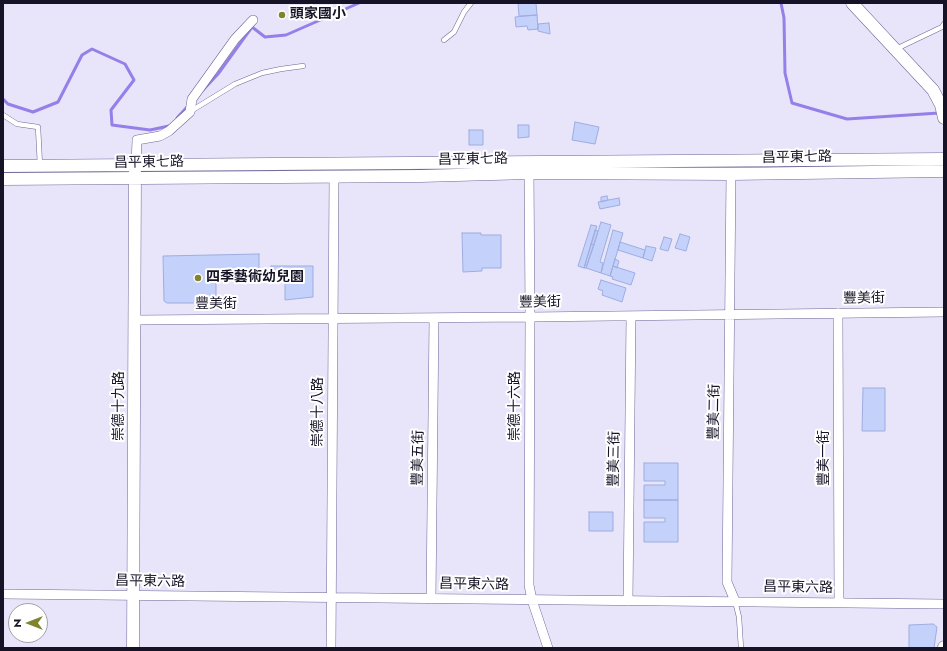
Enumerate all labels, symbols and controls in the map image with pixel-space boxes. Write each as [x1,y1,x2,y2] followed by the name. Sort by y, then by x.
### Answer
[290,7,346,23] place label: 頭家國小
[277,10,287,20] marker: 頭家國小
[762,149,832,167] street label: 昌平東七路
[438,151,508,169] street label: 昌平東七路
[114,154,184,172] street label: 昌平東七路
[206,270,304,286] place label: 四季藝術幼兒園
[193,273,203,283] marker: 四季藝術幼兒園
[843,290,885,308] street label: 豐美街
[519,294,561,312] street label: 豐美街
[195,297,237,313] street label: 豐美街
[112,371,128,441] street label: 崇德十九路
[508,371,524,441] street label: 崇德十六路
[311,377,327,447] street label: 崇德十八路
[706,384,724,440] street label: 豐美二街
[410,430,428,486] street label: 豐美五街
[817,430,833,486] street label: 豐美一街
[606,431,624,487] street label: 豐美三街
[115,573,185,591] street label: 昌平東六路
[439,576,509,594] street label: 昌平東六路
[763,579,833,597] street label: 昌平東六路
[8,603,48,643] north arrow
[9,619,25,627] text: N

